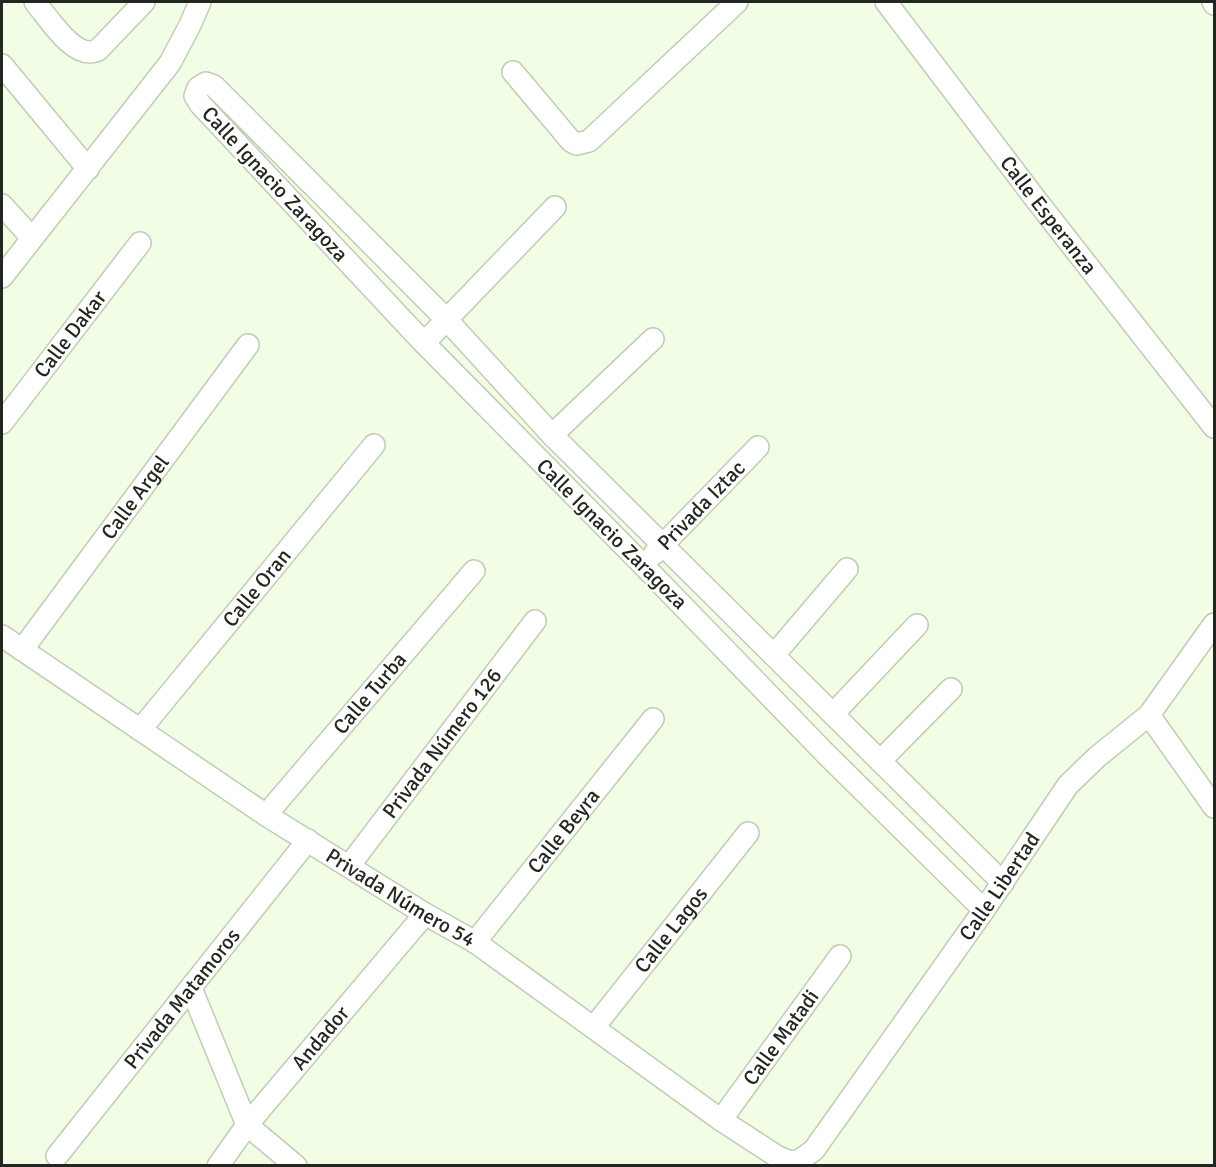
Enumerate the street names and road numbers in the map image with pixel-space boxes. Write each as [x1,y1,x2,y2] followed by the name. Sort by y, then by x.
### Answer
[196,101,354,267] street label: Calle Ignacio Zaragoza
[994,151,1102,280] street label: Calle Esperanza
[28,285,112,383] street label: Calle Dakar
[95,450,175,545] street label: Calle Argel
[531,453,693,615] street label: Calle Ignacio Zaragoza
[652,455,751,556] street label: Privada Iztac
[217,543,297,632] street label: Calle Oran
[328,647,412,740] street label: Calle Turba
[377,663,507,824] street label: Privada Número 126
[522,783,605,879] street label: Calle Beyra
[953,827,1045,946] street label: Calle Libertad
[321,842,480,953] street label: Privada Número 54
[629,882,713,978] street label: Calle Lagos
[118,923,246,1074] street label: Privada Matamoros
[737,984,824,1091] street label: Calle Matadi
[286,1000,355,1075] street label: Andador

